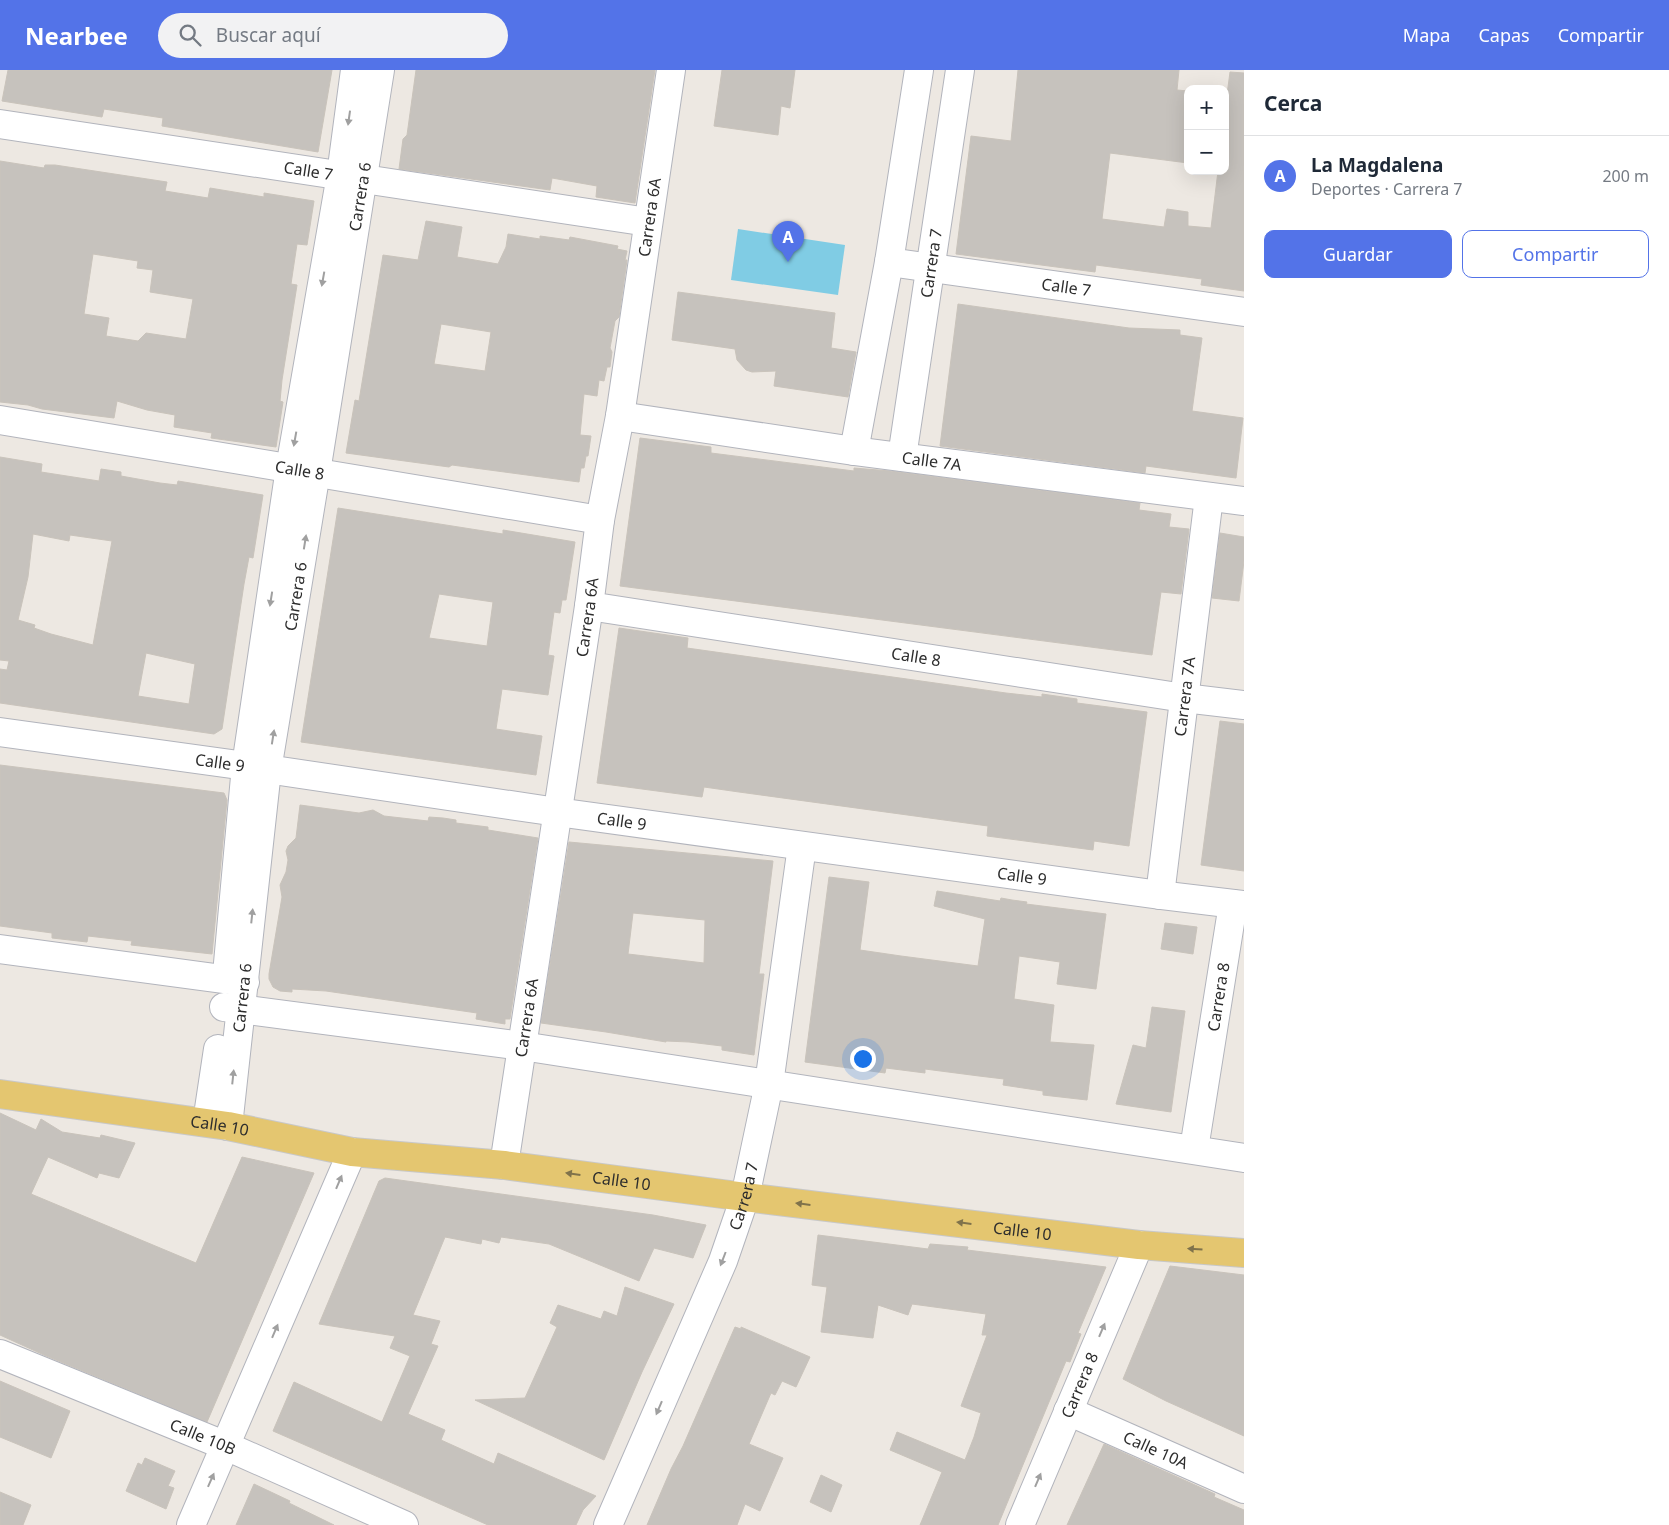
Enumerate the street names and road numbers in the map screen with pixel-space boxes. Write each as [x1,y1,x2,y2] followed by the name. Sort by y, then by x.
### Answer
[282,156,335,185] street label: Calle 7
[344,160,376,233] street label: Carrera 6
[633,175,666,258] street label: Carrera 6A
[915,227,947,299] street label: Carrera 7
[1040,273,1092,301] street label: Calle 7
[901,446,964,476] street label: Calle 7A
[274,455,326,485] street label: Calle 8
[279,560,312,633] street label: Carrera 6
[570,576,604,658] street label: Carrera 6A
[890,642,942,671] street label: Calle 8
[1169,655,1200,737] street label: Carrera 7A
[194,748,246,777] street label: Calle 9
[596,807,648,835] street label: Calle 9
[996,862,1048,890] street label: Calle 9
[1202,961,1235,1033] street label: Carrera 8
[227,962,257,1034] street label: Carrera 6
[510,976,543,1059] street label: Carrera 6A
[189,1110,251,1141] street label: Calle 10
[723,1160,763,1233] street label: Carrera 7
[591,1166,652,1195] street label: Calle 10
[992,1216,1053,1245] street label: Calle 10
[1056,1349,1103,1421] street label: Carrera 8
[167,1413,239,1460] street label: Calle 10B
[1120,1426,1193,1474] street label: Calle 10A

